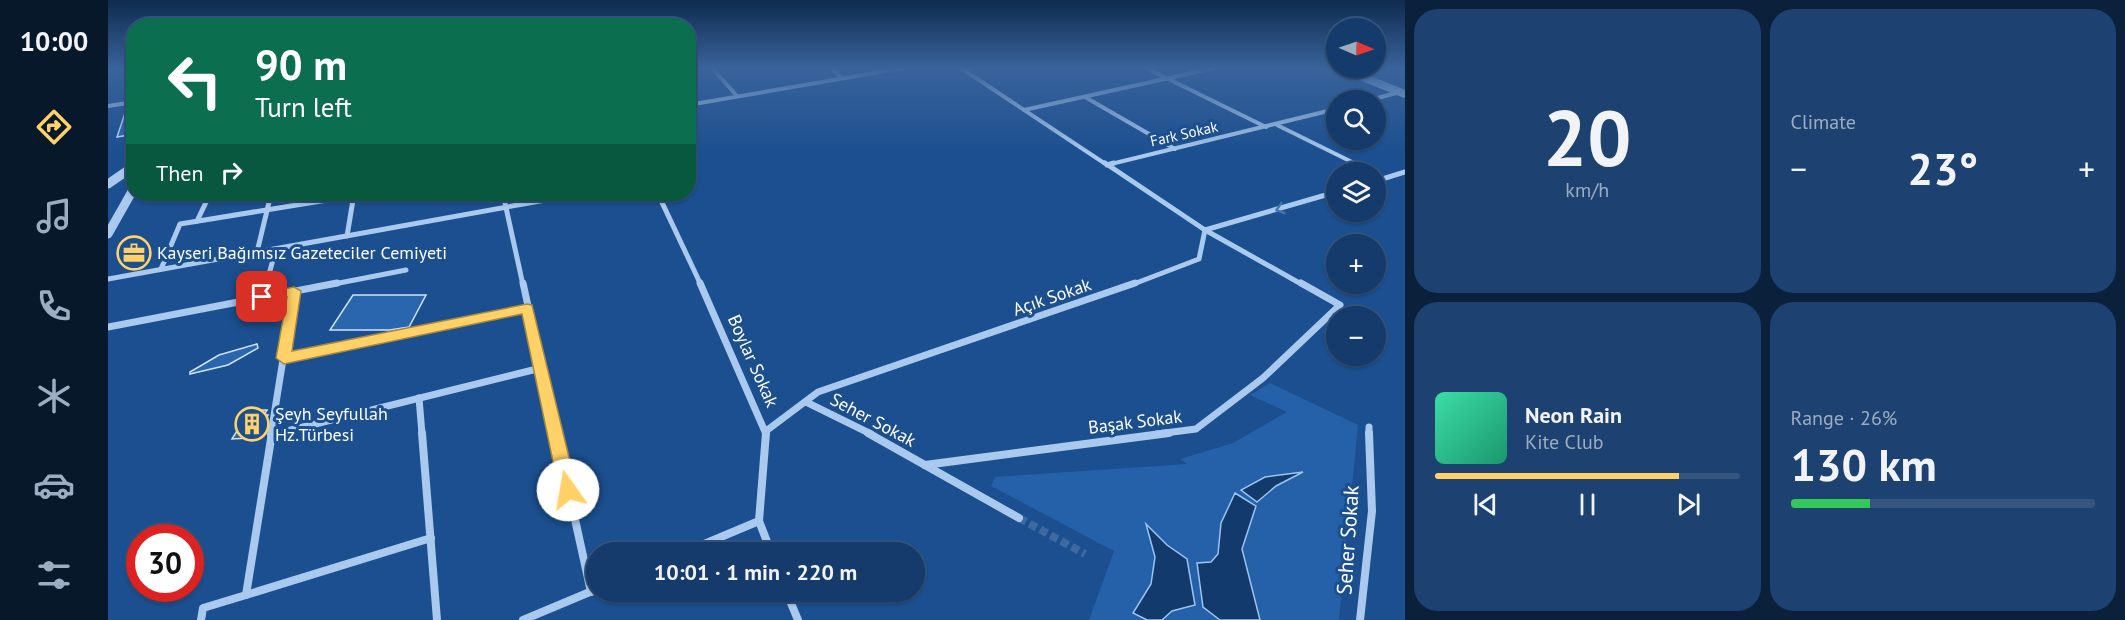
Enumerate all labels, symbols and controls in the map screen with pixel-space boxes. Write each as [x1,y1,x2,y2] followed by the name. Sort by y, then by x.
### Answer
[1326,18,1386,78] north arrow
[1326,18,1386,366] map controls
[20,24,88,58] text: 10:00
[255,37,347,92] text: 90 m
[156,42,234,120] icon: left
[1543,87,1631,188] text: 20
[255,90,352,124] text: Turn left
[1326,90,1386,150] button: search
[33,106,75,148] icon: directions
[1791,109,1856,135] text: Climate
[1148,116,1220,151] street label: Fark Sokak
[1907,139,1978,197] text: 23°
[1791,147,1807,190] text: −
[2078,147,2095,190] text: +
[215,156,248,189] icon: right
[156,159,203,187] text: Then
[1326,162,1386,222] button: layers
[1565,177,1609,203] text: km/h
[33,195,75,237] icon: music
[1275,201,1285,214] one-way arrow
[1326,234,1386,294] button: +
[116,235,152,271] office icon: Kayseri Bağımsız Gazeteciler Cemiyeti
[157,241,447,264] place label: Kayseri Bağımsız Gazeteciler Cemiyeti
[236,271,287,322] pin
[1010,272,1094,321] street label: Açık Sokak
[245,280,278,313] icon: arrive
[33,285,75,327] icon: phone
[1326,306,1386,366] button: −
[723,311,784,411] street label: Boylar Sokak
[33,375,75,417] icon: climate
[826,387,920,452] street label: Seher Sokak
[1525,401,1622,429] text: Neon Rain
[275,402,388,446] place label: Şeyh Seyfullah Hz.Türbesi
[1087,404,1183,439] street label: Başak Sokak
[1791,405,1897,431] text: Range · 26%
[234,406,270,442] building icon: Şeyh Seyfullah Hz.Türbesi
[1525,429,1603,455] text: Kite Club
[1791,435,1937,493] text: 130 km
[536,458,600,522] position arrow
[33,464,75,506] icon: car
[1330,484,1365,596] street label: Seher Sokak
[1469,488,1502,521] icon: previous
[1571,488,1604,521] icon: pause
[1672,488,1705,521] icon: next
[126,524,204,602] speed limit sign: 30
[33,554,75,596] icon: filters
[654,558,857,586] text: 10:01 · 1 min · 220 m

